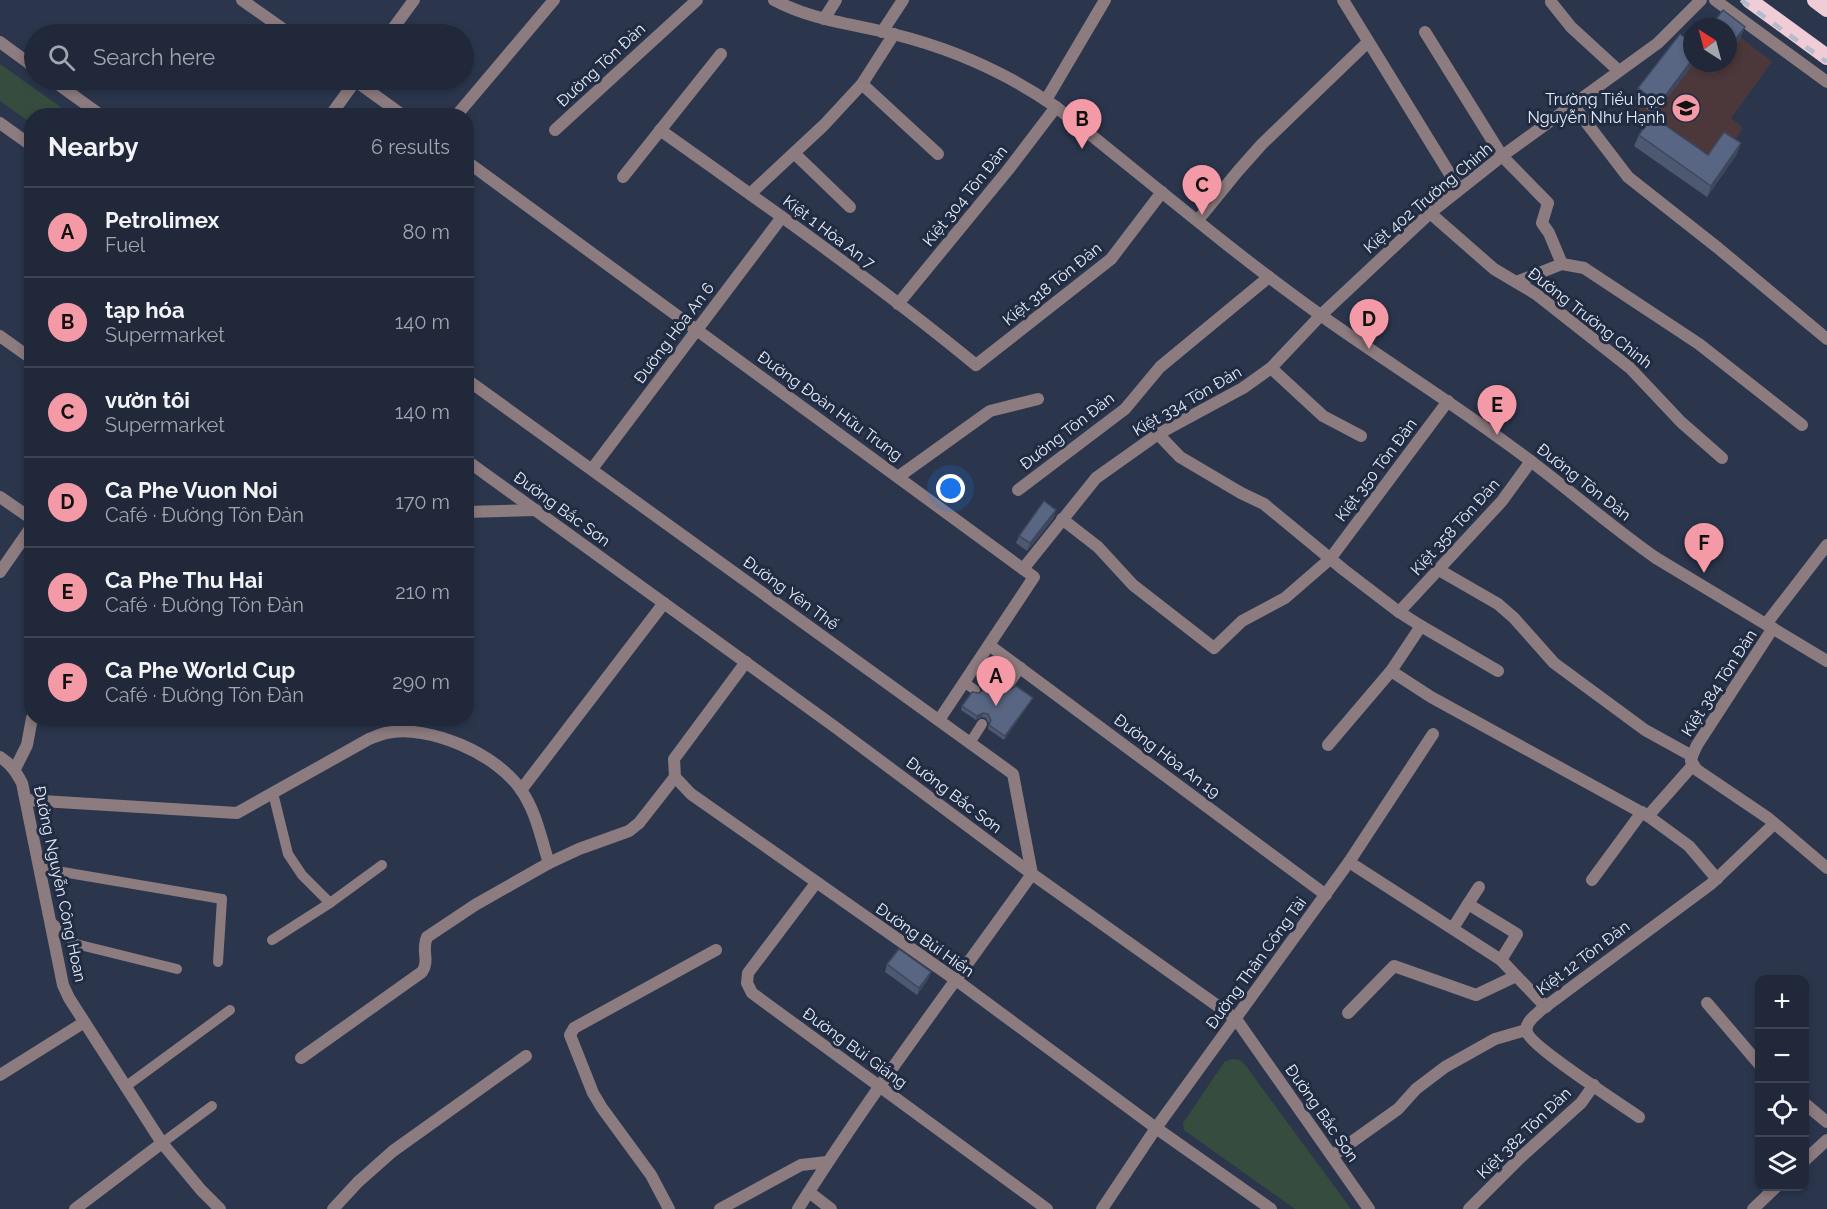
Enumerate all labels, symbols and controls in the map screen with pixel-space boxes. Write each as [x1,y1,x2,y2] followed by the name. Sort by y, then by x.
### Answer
[1683,18,1737,72] north arrow
[553,19,649,111] street label: Đường Tôn Đản
[24,24,474,90] search box
[45,41,78,74] icon: search
[93,44,215,70] text: Search here
[1527,90,1665,127] place label: Trường Tiểu học Nguyễn Như Hạnh
[1670,92,1702,124] school or university icon: Trường Tiểu học Nguyễn Như Hạnh
[1062,100,1102,149] pin: B
[48,132,138,162] text: Nearby
[371,135,450,159] text: 6 results
[1360,139,1496,257] street label: Kiệt 402 Trường Chinh
[919,142,1011,250] street label: Kiệt 304 Tôn Đản
[1182,166,1222,215] pin: C
[779,191,879,273] street label: Kiệt 1 Hòa An 7
[105,207,219,233] text: Petrolimex
[61,220,74,244] text: A
[402,220,450,244] text: 80 m
[105,233,145,257] text: Fuel
[999,238,1105,330] street label: Kiệt 318 Tôn Đản
[1524,264,1656,372] street label: Đường Trường Chinh
[630,279,718,387] street label: Đường Hòa An 6
[105,297,185,323] text: tạp hóa
[1350,300,1388,349] pin: D
[61,310,74,334] text: B
[395,310,450,334] text: 140 m
[105,323,225,347] text: Supermarket
[754,347,906,465] street label: Đường Đoàn Hữu Trưng
[1129,362,1245,440] street label: Kiệt 334 Tôn Đản
[1478,386,1516,435] pin: E
[105,387,190,413] text: vườn tôi
[1016,388,1118,474] street label: Đường Tôn Đản
[61,400,74,424] text: C
[395,400,450,424] text: 140 m
[105,413,225,437] text: Supermarket
[1331,415,1421,525] street label: Kiệt 350 Tôn Đản
[1533,439,1635,525] street label: Đường Tôn Đản
[510,468,614,550] street label: Đường Bắc Sơn
[936,474,965,503] your location
[1407,475,1503,579] street label: Kiệt 358 Tôn Đản
[105,477,278,503] text: Ca Phe Vuon Noi
[60,490,75,514] text: D
[395,490,450,514] text: 170 m
[105,503,304,527] text: Café · Đường Tôn Đản
[1684,524,1724,573] pin: F
[740,552,842,634] street label: Đường Yên Thế
[105,567,263,593] text: Ca Phe Thu Hai
[61,580,74,604] text: E
[395,580,450,604] text: 210 m
[105,593,304,617] text: Café · Đường Tôn Đản
[1677,626,1761,740] street label: Kiệt 384 Tôn Đản
[976,656,1016,706] pin: A
[105,657,295,683] text: Ca Phe World Cup
[62,670,73,694] text: F
[392,670,450,694] text: 290 m
[105,683,304,707] text: Café · Đường Tôn Đản
[1110,710,1224,802] street label: Đường Hòa An 19
[902,753,1006,837] street label: Đường Bắc Sơn
[30,784,90,984] street label: Đường Nguyễn Công Hoan
[1202,893,1310,1033] street label: Đường Thân Công Tài
[872,899,978,981] street label: Đường Bùi Hiển
[1533,917,1633,999] street label: Kiệt 12 Tôn Đản
[1755,975,1809,1191] map controls
[1755,975,1809,1029] button: +
[799,1004,911,1092] street label: Đường Bùi Giáng
[1755,1029,1809,1083] button: −
[1281,1061,1363,1165] street label: Đường Bắc Sơn
[1473,1083,1575,1183] street label: Kiệt 382 Tôn Đản
[1755,1083,1809,1137] button: locate
[1755,1137,1809,1191] button: layers

